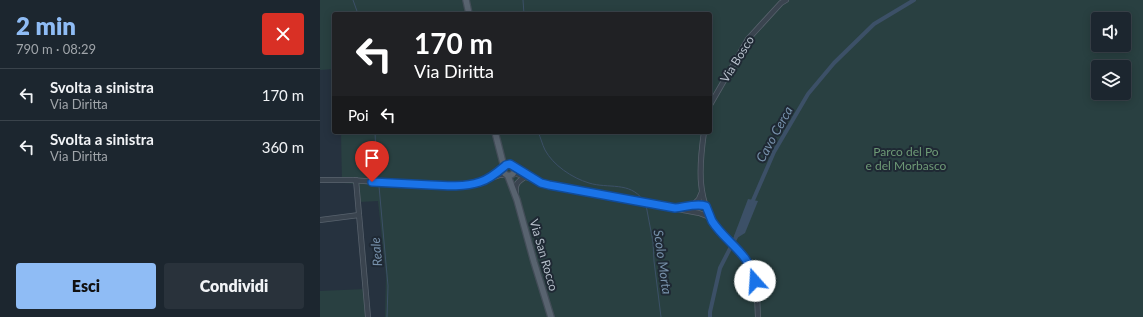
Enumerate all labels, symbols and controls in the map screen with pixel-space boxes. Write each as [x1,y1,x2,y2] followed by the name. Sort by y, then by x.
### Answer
[16,11,76,40] text: 2 min
[1091,12,1131,100] map controls
[1091,12,1131,52] button: sound
[262,13,304,55] button: close
[414,26,493,60] text: 170 m
[348,28,400,80] icon: left
[717,33,757,85] street label: Via Bosco
[16,41,96,57] text: 790 m · 08:29
[414,60,494,82] text: Via Diritta
[1091,60,1131,100] button: layers
[50,78,154,96] text: Svolta a sinistra
[16,84,38,106] icon: left
[262,86,304,104] text: 170 m
[50,96,108,112] text: Via Diritta
[752,103,796,165] water label: Cavo Cerca
[377,104,399,126] icon: left
[348,106,369,124] text: Poi
[50,130,154,148] text: Svolta a sinistra
[16,136,38,158] icon: left
[262,138,304,156] text: 360 m
[355,141,389,182] pin
[866,144,947,173] park label: Parco del Po e del Morbasco
[361,147,383,169] icon: arrive
[50,148,108,164] text: Via Diritta
[527,217,561,293] street label: Via San Rocco
[651,229,676,296] water label: Scolo Morta
[367,237,385,267] water label: Reale
[734,260,776,302] position arrow
[16,263,156,309] button: Esci
[164,263,304,309] button: Condividi

